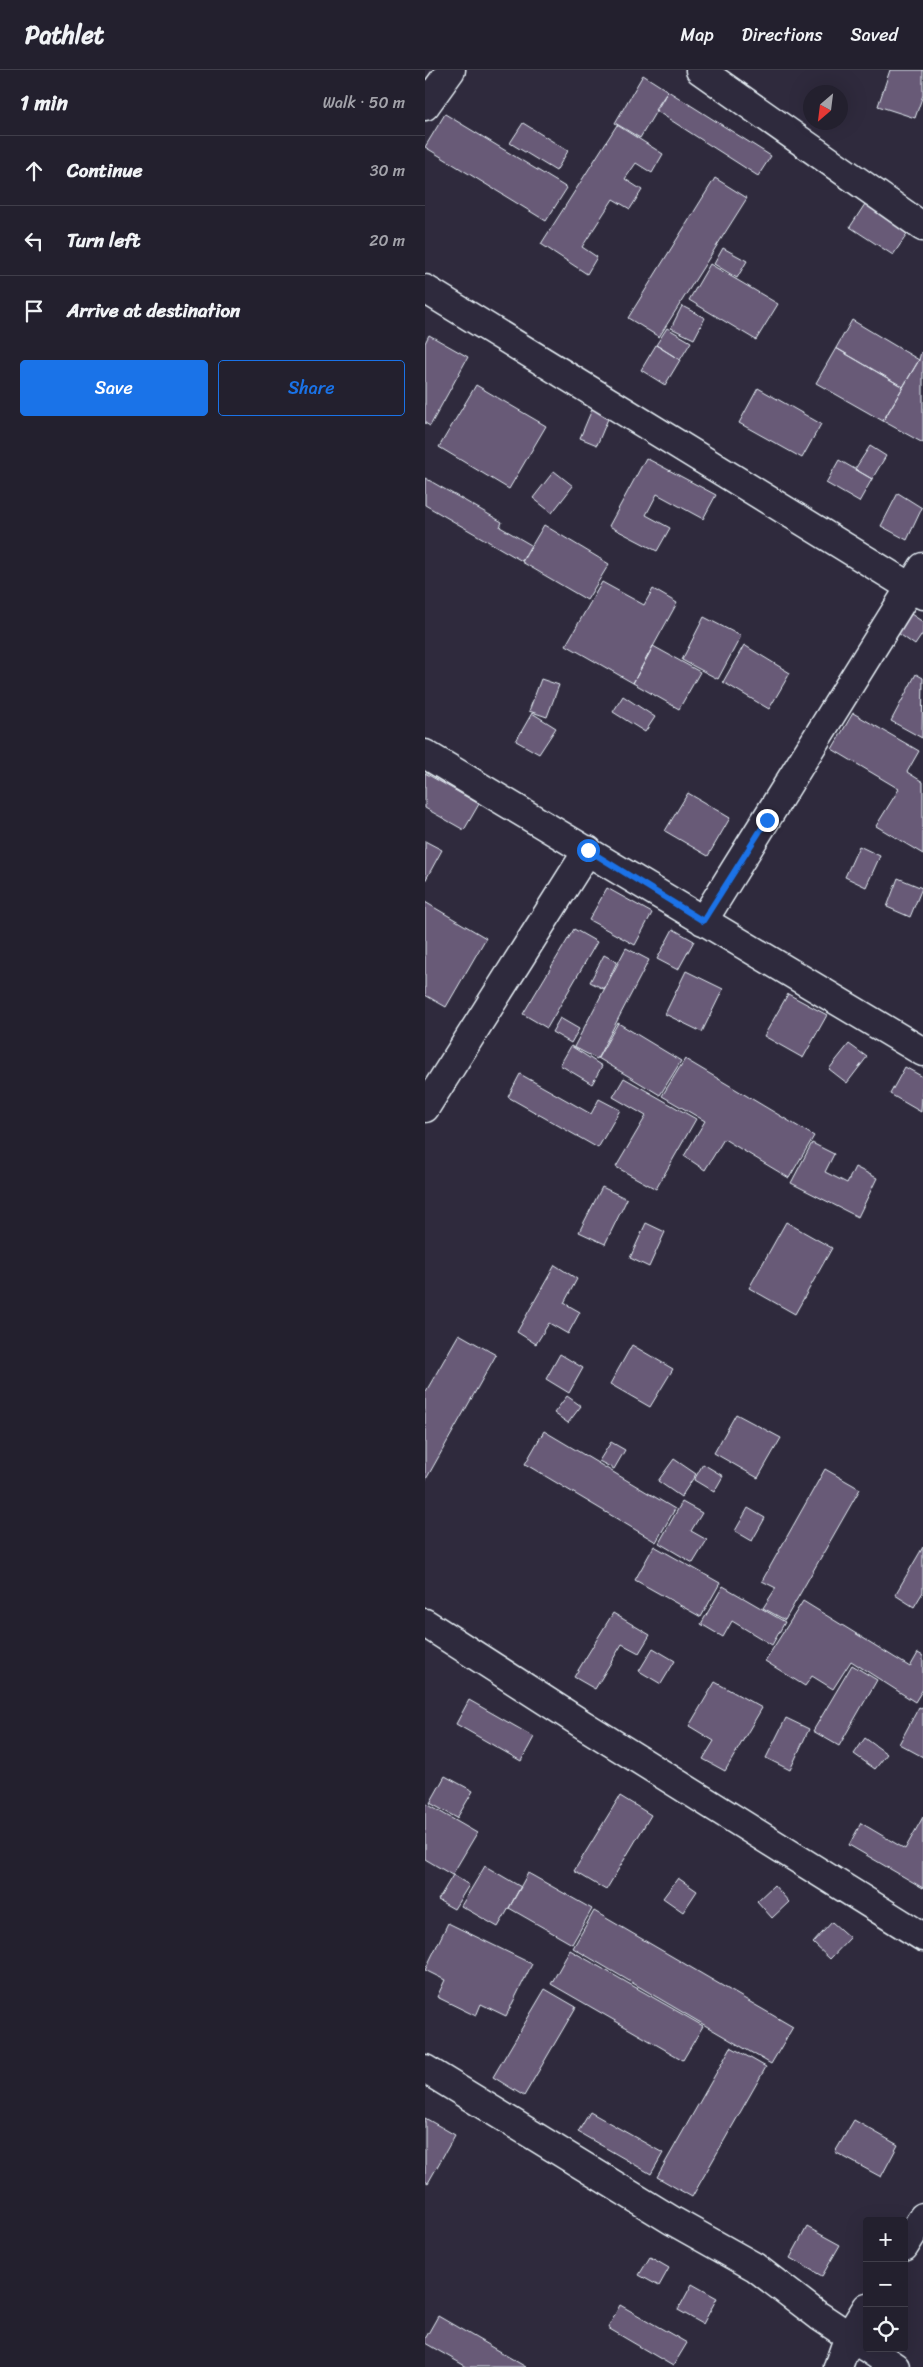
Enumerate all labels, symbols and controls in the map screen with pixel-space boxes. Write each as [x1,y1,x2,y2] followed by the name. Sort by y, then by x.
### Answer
[25,14,104,56] text: Pathlet
[681,19,714,51] text: Map
[742,19,823,51] text: Directions
[851,19,898,51] text: Saved
[20,84,68,122] text: 1 min
[803,85,848,130] north arrow
[323,88,405,117] text: Walk · 50 m
[67,154,143,187] text: Continue
[370,156,405,185] text: 30 m
[20,157,48,185] icon: ahead
[67,224,140,257] text: Turn left
[369,226,405,255] text: 20 m
[20,227,48,255] icon: left
[67,294,240,327] text: Arrive at destination
[20,297,48,325] icon: arrive
[20,360,208,416] button: Save
[218,360,405,416] button: Share
[756,809,779,832] route end
[577,839,600,862] route start
[863,2217,908,2352] map controls
[863,2217,908,2262] button: +
[863,2262,908,2307] button: −
[863,2307,908,2352] button: locate

